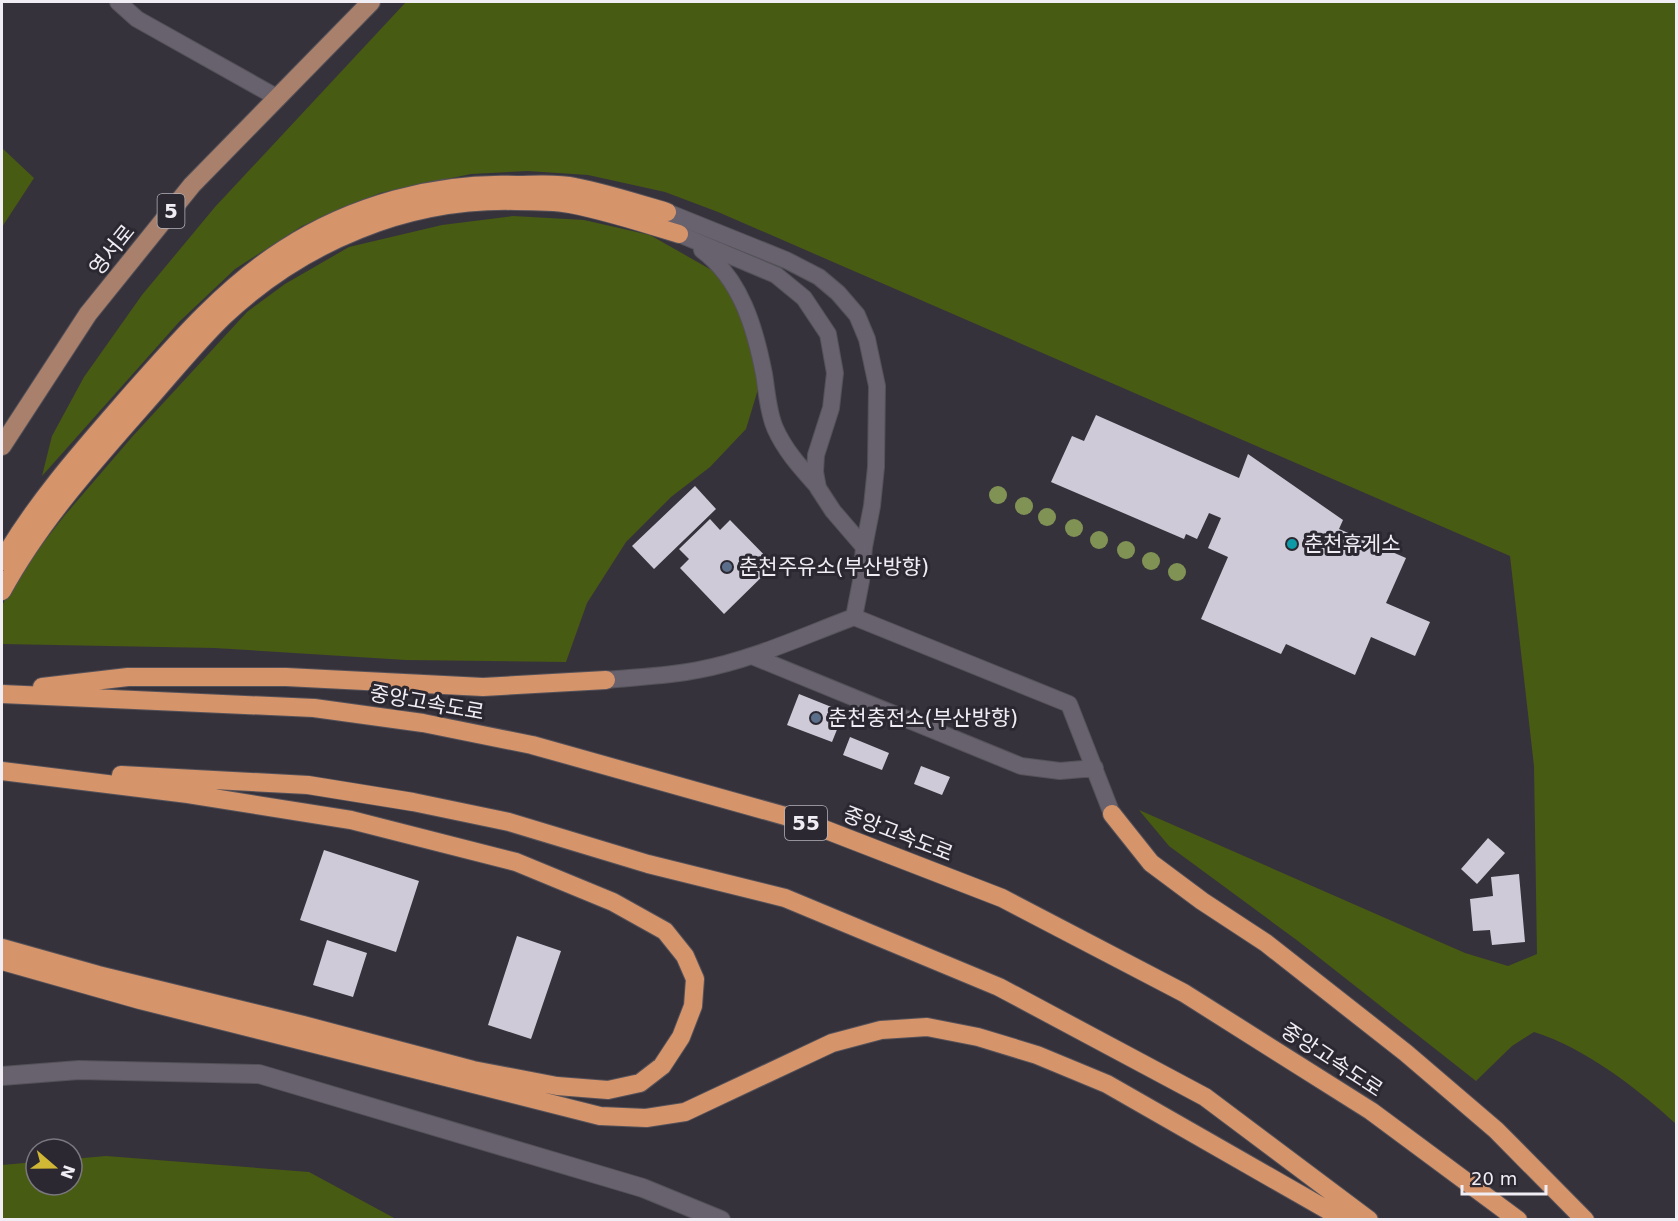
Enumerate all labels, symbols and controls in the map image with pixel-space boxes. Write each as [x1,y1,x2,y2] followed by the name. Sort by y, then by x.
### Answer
[158,194,184,228] road number: 5
[84,220,140,280] street label: 영서로
[1304,532,1401,556] place label: 춘천휴게소
[1285,537,1299,551] marker: 춘천휴게소
[739,555,929,579] place label: 춘천주유소(부산방향)
[720,560,734,574] marker: 춘천주유소(부산방향)
[368,681,486,725] street label: 중앙고속도로
[828,706,1018,730] place label: 춘천충전소(부산방향)
[809,711,823,725] marker: 춘천충전소(부산방향)
[840,802,956,866] street label: 중앙고속도로
[785,806,827,840] road number: 55
[1277,1018,1387,1102] street label: 중앙고속도로
[24,1137,84,1197] north arrow
[1462,1158,1546,1196] scale bar
[56,1162,79,1182] text: N
[1471,1168,1517,1189] text: 20 m

